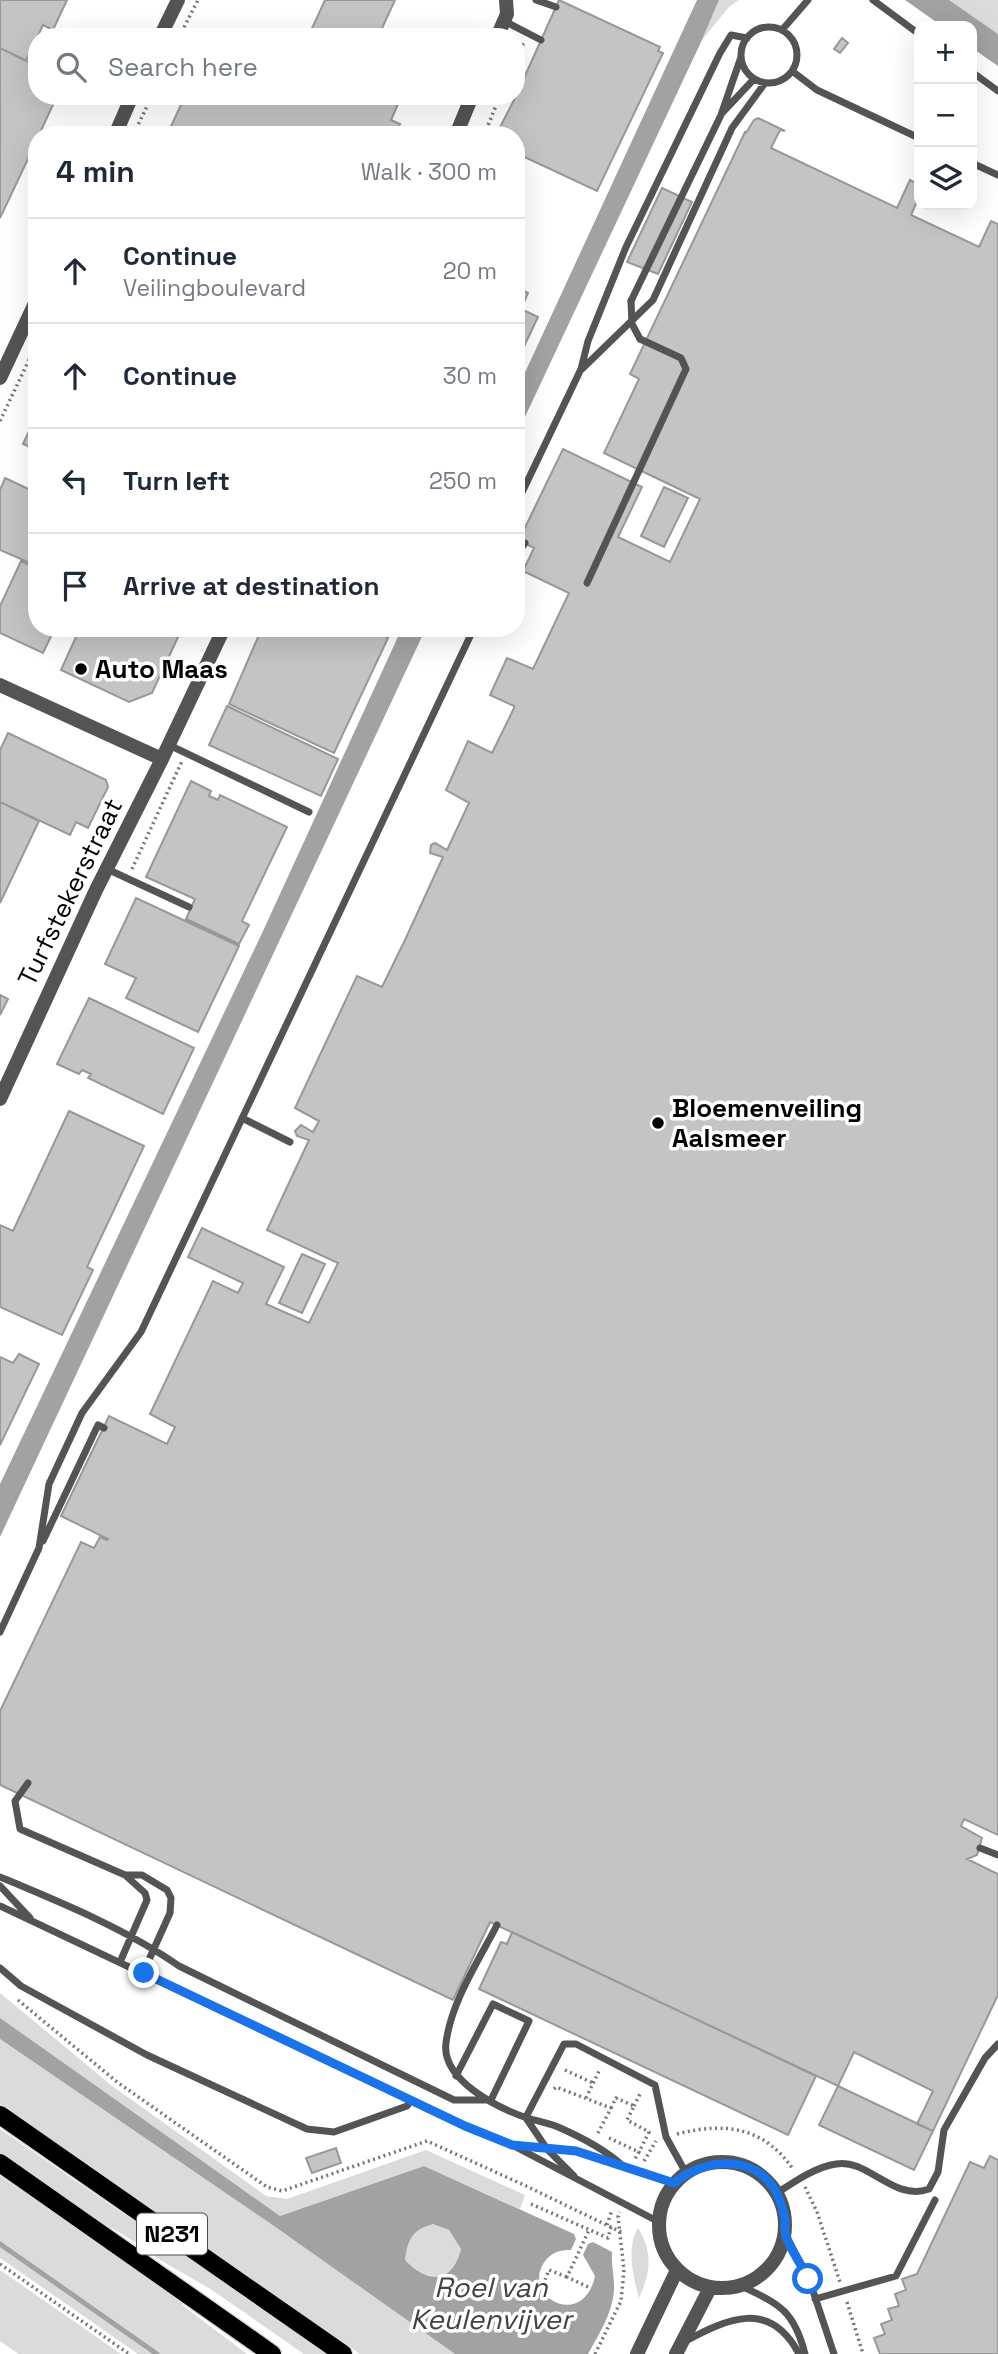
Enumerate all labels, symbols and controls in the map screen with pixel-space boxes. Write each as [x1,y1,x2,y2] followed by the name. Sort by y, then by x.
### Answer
[914,21,977,210] map controls
[914,21,977,84] button: +
[28,28,525,105] search box
[52,48,90,86] icon: search
[108,50,258,84] text: Search here
[914,84,977,147] button: −
[914,147,977,210] button: layers
[56,152,135,191] text: 4 min
[361,157,497,187] text: Walk · 300 m
[123,239,237,273] text: Continue
[56,252,94,290] icon: ahead
[443,256,497,286] text: 20 m
[123,273,306,303] text: Veilingboulevard
[56,357,94,395] icon: ahead
[123,359,237,393] text: Continue
[443,361,497,391] text: 30 m
[56,462,94,500] icon: left
[123,464,230,498] text: Turn left
[429,466,497,496] text: 250 m
[56,567,94,605] icon: arrive
[123,569,380,603] text: Arrive at destination
[95,652,228,686] place label: Auto Maas
[73,661,89,677] marker: Auto Maas
[10,793,130,991] street label: Turfstekerstraat
[672,1091,862,1155] place label: Bloemenveiling Aalsmeer
[650,1115,666,1131] marker: Bloemenveiling Aalsmeer
[128,1957,159,1988] route end
[137,2214,207,2255] road number: N231
[792,2263,823,2294] route start
[411,2269,575,2337] water label: Roel van Keulenvijver

